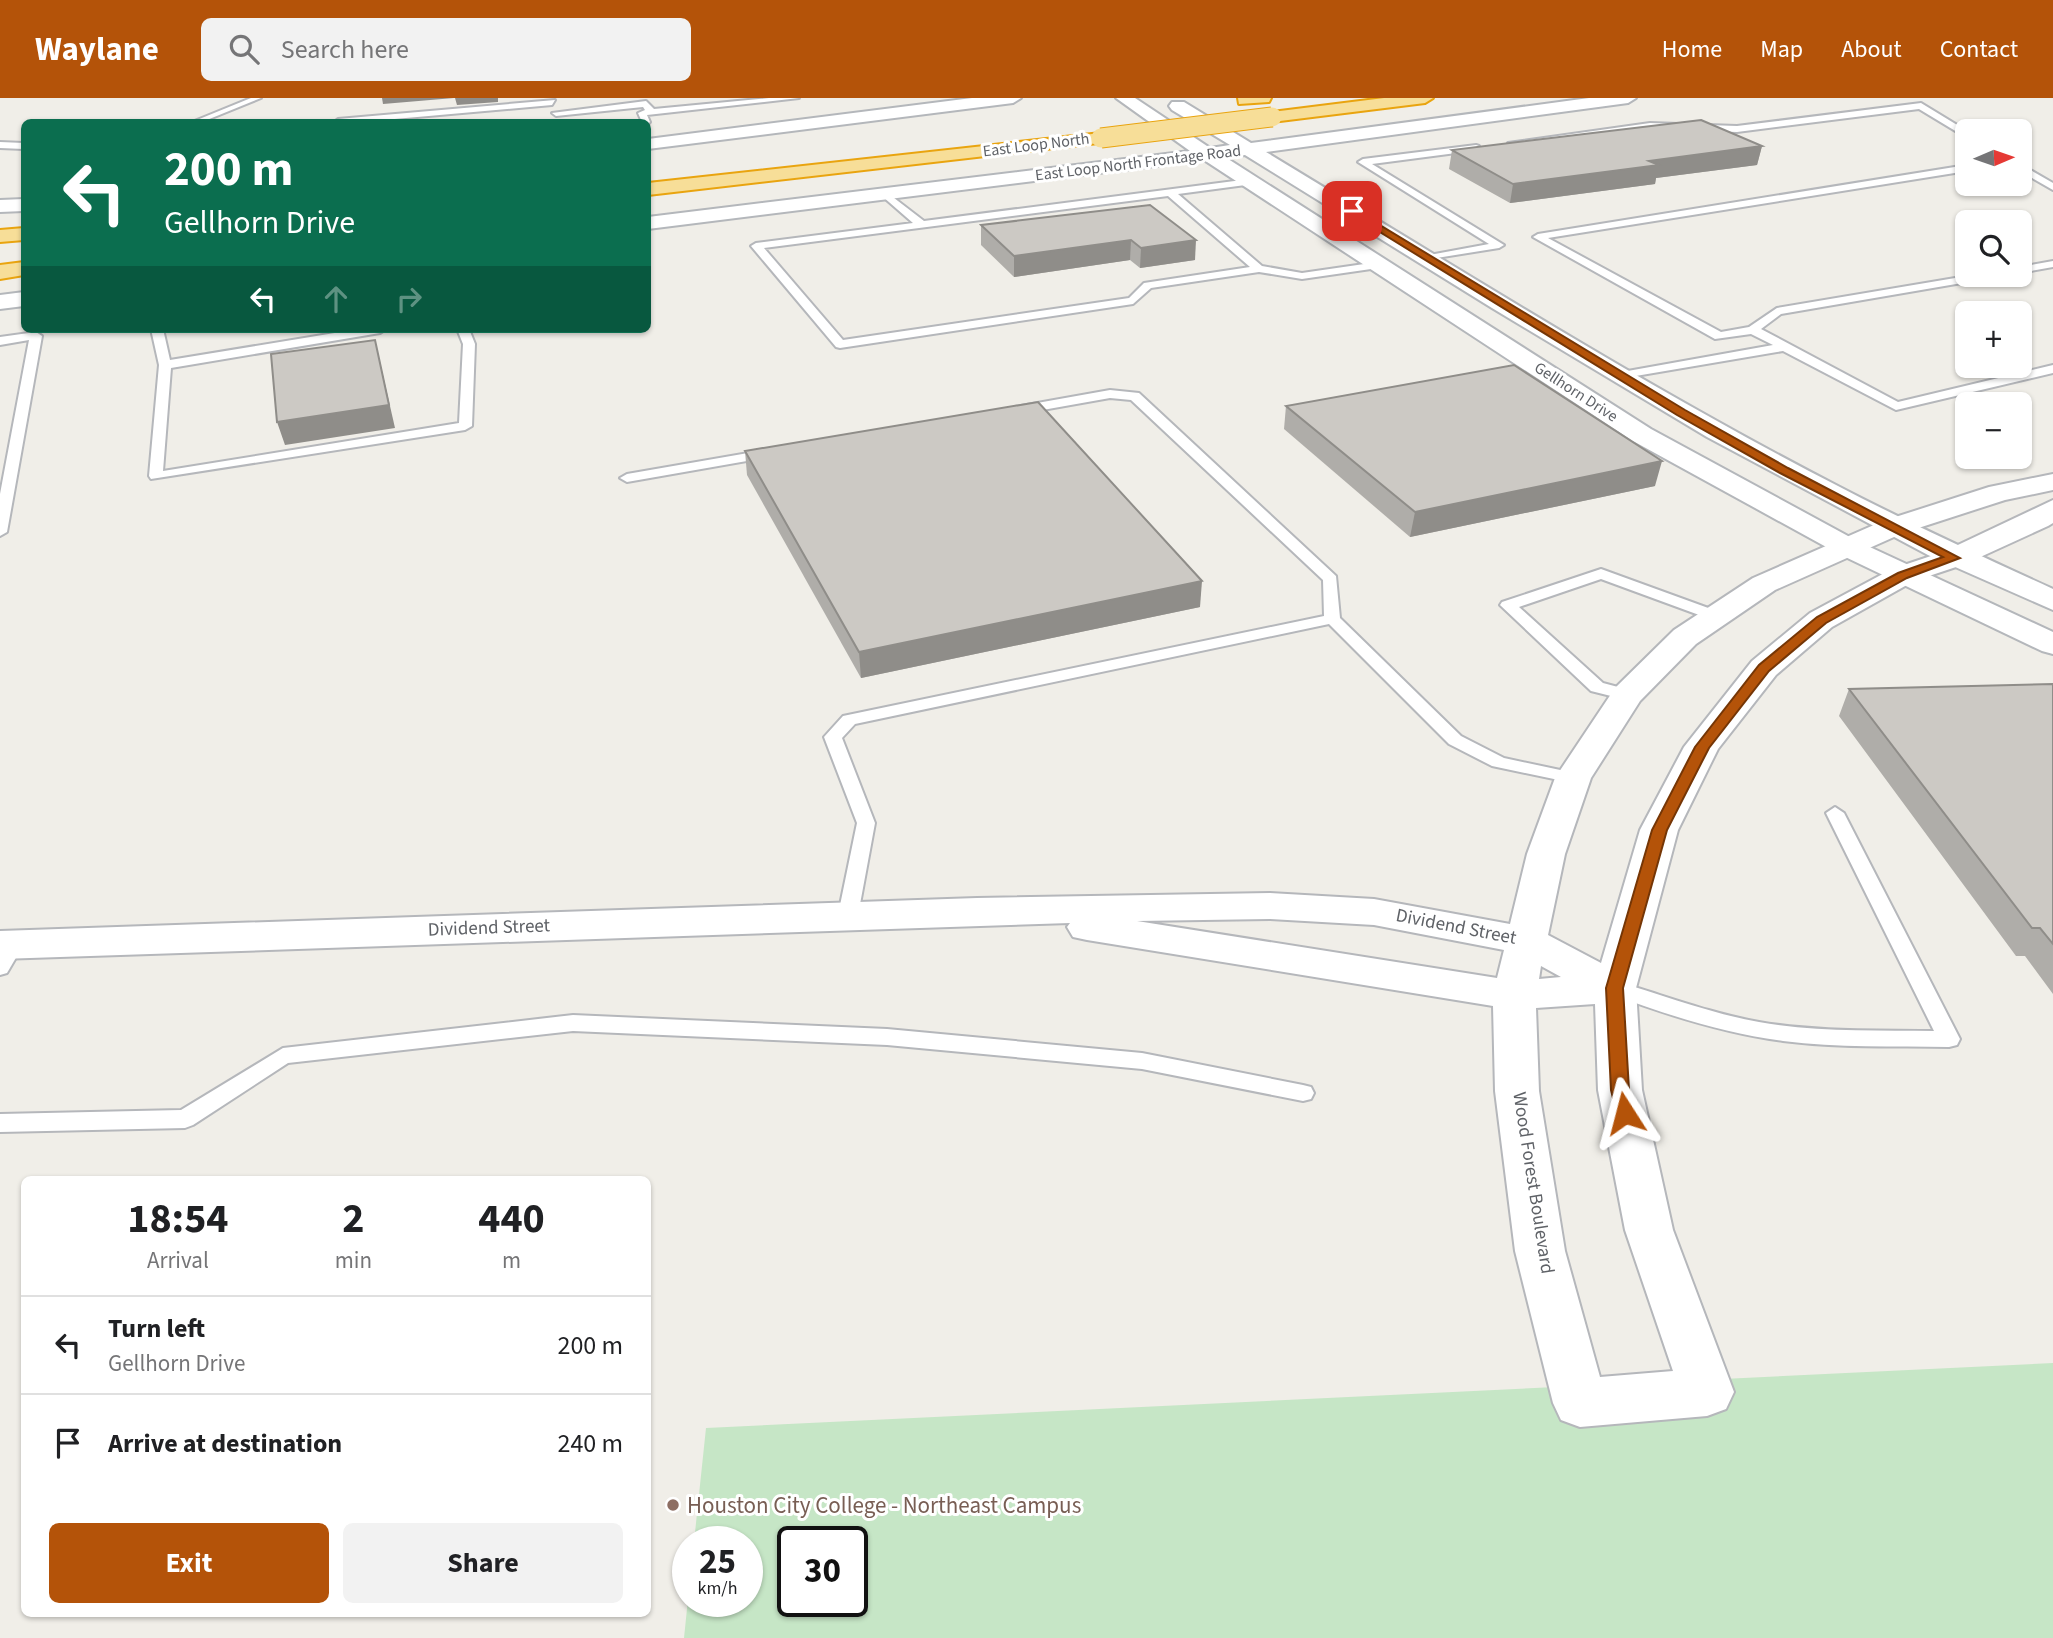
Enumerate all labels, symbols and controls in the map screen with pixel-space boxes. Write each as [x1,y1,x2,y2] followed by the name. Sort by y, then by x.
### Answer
[201,18,691,81] search box
[35,26,159,73] text: Waylane
[225,30,263,68] icon: search
[281,31,409,68] text: Search here
[1662,32,1722,67] text: Home
[1760,32,1803,67] text: Map
[1841,32,1902,67] text: About
[1940,32,2018,67] text: Contact
[1955,119,2032,196] north arrow
[1955,119,2032,469] map controls
[981,128,1091,162] street label: East Loop North
[164,135,293,205] text: 200 m
[1034,139,1242,187] street label: East Loop North Frontage Road
[49,147,140,238] icon: left
[1322,181,1382,241] pin
[1333,192,1371,230] icon: arrive
[164,200,355,246] text: Gellhorn Drive
[1955,210,2032,287] button: search
[244,280,282,318] icon: left
[317,280,355,318] icon: ahead
[390,280,428,318] icon: right
[1955,301,2032,378] button: +
[1530,357,1622,427] street label: Gellhorn Drive
[1955,392,2032,469] button: −
[1393,902,1519,952] street label: Dividend Street
[427,912,551,944] street label: Dividend Street
[1588,1076,1662,1150] position arrow
[1505,1090,1561,1276] street label: Wood Forest Boulevard
[127,1189,229,1249] text: 18:54
[342,1189,364,1249] text: 2
[478,1189,545,1249] text: 440
[147,1244,209,1277] text: Arrival
[335,1244,372,1277] text: min
[502,1244,521,1277] text: m
[108,1310,205,1347] text: Turn left
[49,1326,87,1364] icon: left
[557,1327,623,1364] text: 200 m
[108,1347,245,1380] text: Gellhorn Drive
[49,1424,87,1462] icon: arrive
[108,1425,342,1462] text: Arrive at destination
[557,1425,623,1462] text: 240 m
[687,1489,1081,1522] place label: Houston City College - Northeast Campus
[665,1497,681,1513] marker: Houston City College - Northeast Campus
[49,1523,329,1603] button: Exit
[343,1523,623,1603] button: Share
[777,1526,868,1617] speed limit sign: 30
[699,1537,736,1587] text: 25
[698,1576,737,1601] text: km/h

